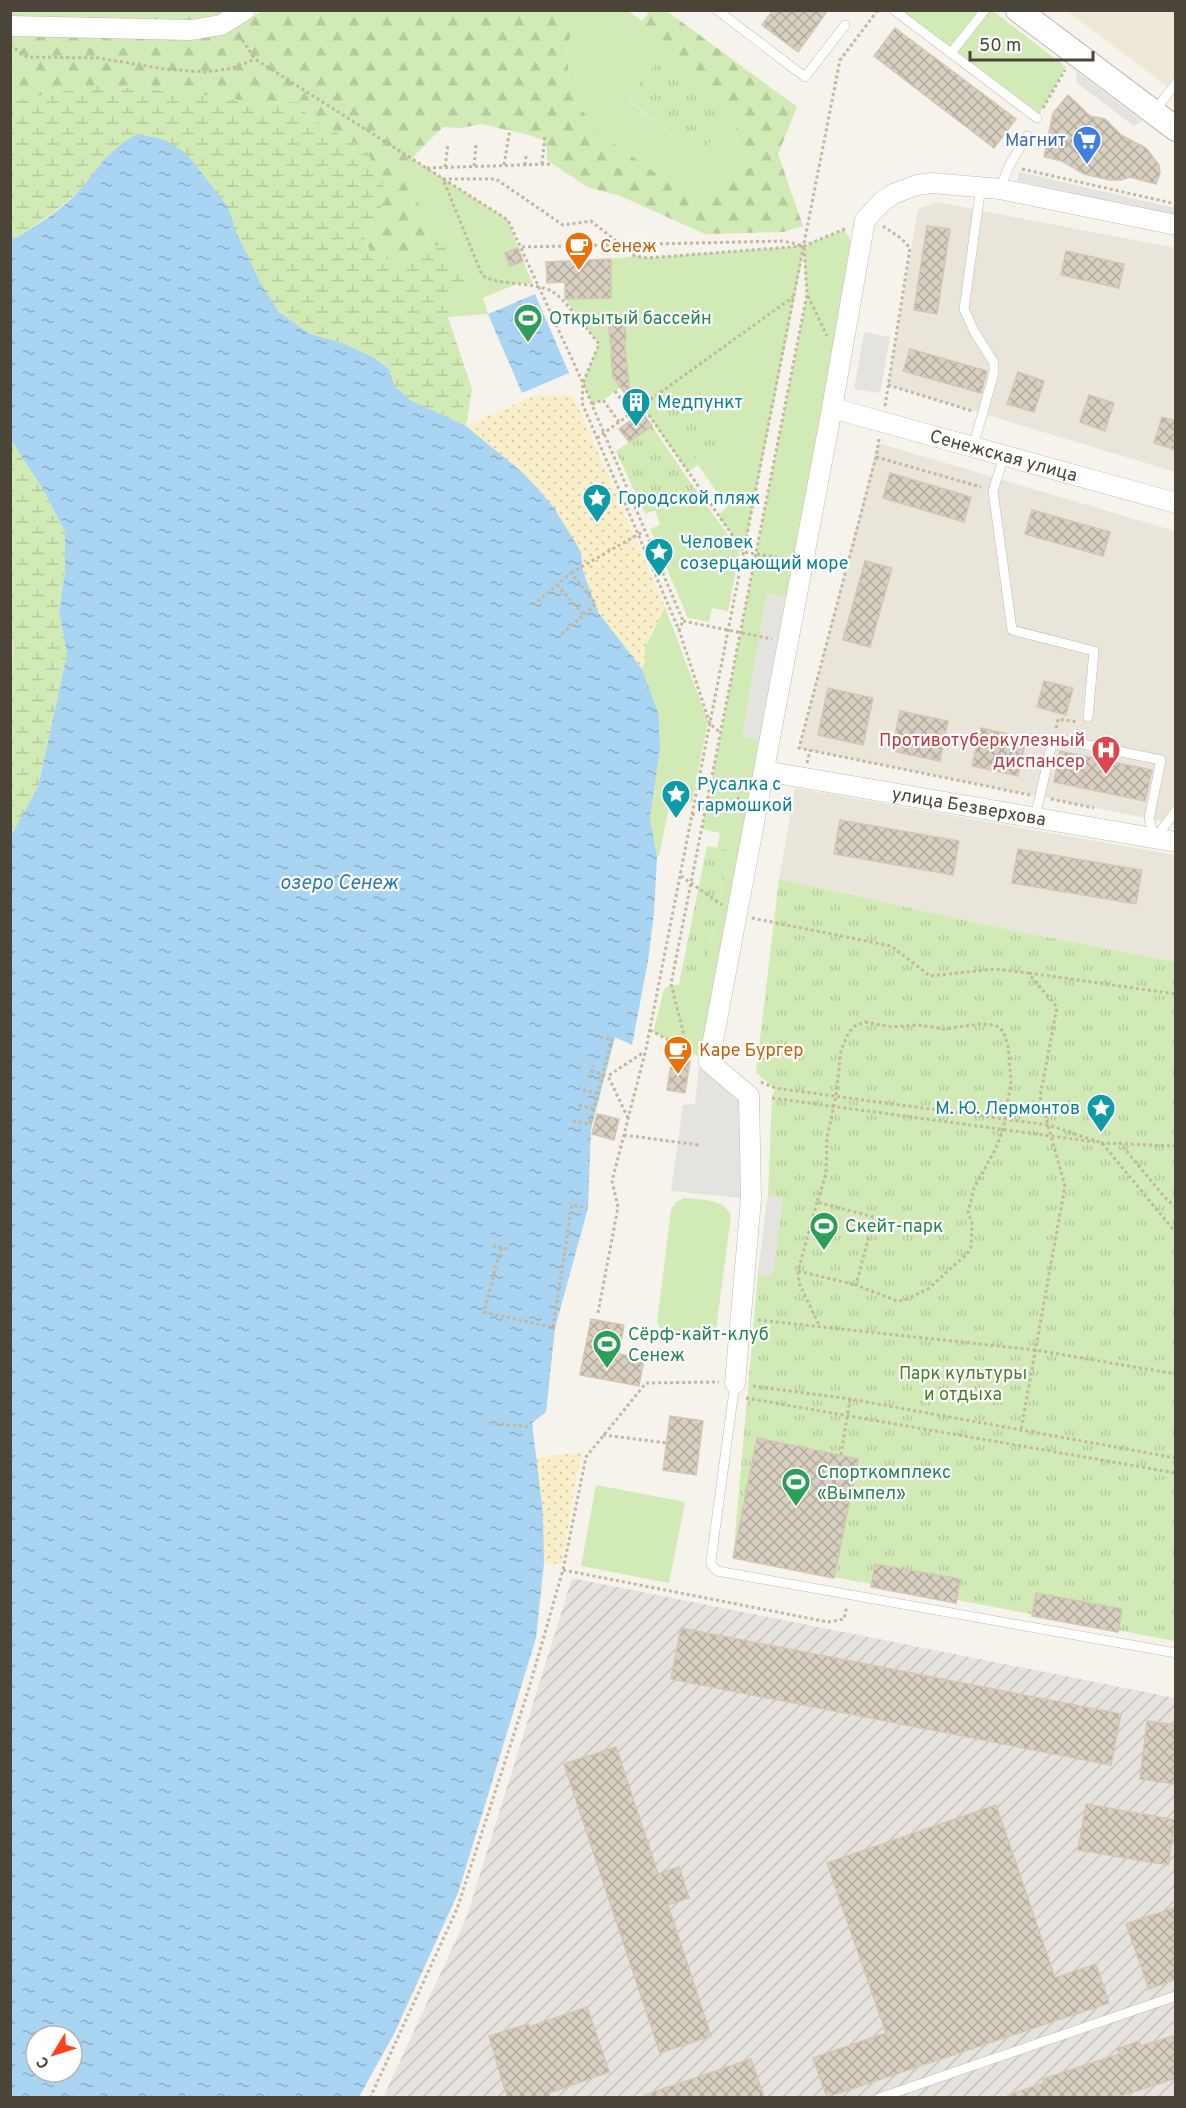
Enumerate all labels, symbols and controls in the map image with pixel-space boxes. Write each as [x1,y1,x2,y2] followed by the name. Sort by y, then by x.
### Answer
[970,24,1093,62] scale bar
[979,35,1021,58] text: 50 m
[1071,124,1103,166] supermarket icon: Магнит
[1005,130,1066,153] place label: Магнит
[563,230,595,272] cafe icon: Сенеж
[600,236,657,259] place label: Сенеж
[512,302,544,344] sports icon: Открытый бассейн
[549,308,712,331] place label: Открытый бассейн
[620,386,652,428] building icon: Медпункт
[657,392,743,415] place label: Медпункт
[927,426,1080,488] street label: Сенежская улица
[581,482,613,524] place icon: Городской пляж
[618,488,760,511] place label: Городской пляж
[680,532,848,576] place label: Человек созерцающий море
[643,536,675,578] place icon: Человек созерцающий море
[879,730,1085,774] place label: Противотуберкулезный диспансер
[1090,734,1122,776] hospital icon: Противотуберкулезный диспансер
[697,774,792,818] place label: Русалка с гармошкой
[660,778,692,820] place icon: Русалка с гармошкой
[890,783,1048,832] street label: улица Безверхова
[280,871,400,897] water label: озеро Сенеж
[662,1034,694,1076] cafe icon: Каре Бургер
[699,1040,803,1063] place label: Каре Бургер
[1085,1092,1117,1134] place icon: М. Ю. Лермонтов
[935,1098,1080,1121] place label: М. Ю. Лермонтов
[808,1210,840,1252] sports icon: Скейт-парк
[845,1216,943,1239] place label: Скейт-парк
[628,1324,769,1368] place label: Сёрф-кайт-клуб Сенеж
[591,1328,623,1370] sports icon: Сёрф-кайт-клуб Сенеж
[899,1363,1027,1407] park label: Парк культуры и отдыха
[817,1462,951,1506] place label: Спорткомплекс «Вымпел»
[780,1466,812,1508] sports icon: Спорткомплекс «Вымпел»
[24,2024,84,2084] north arrow
[33,2052,55,2072] text: С

